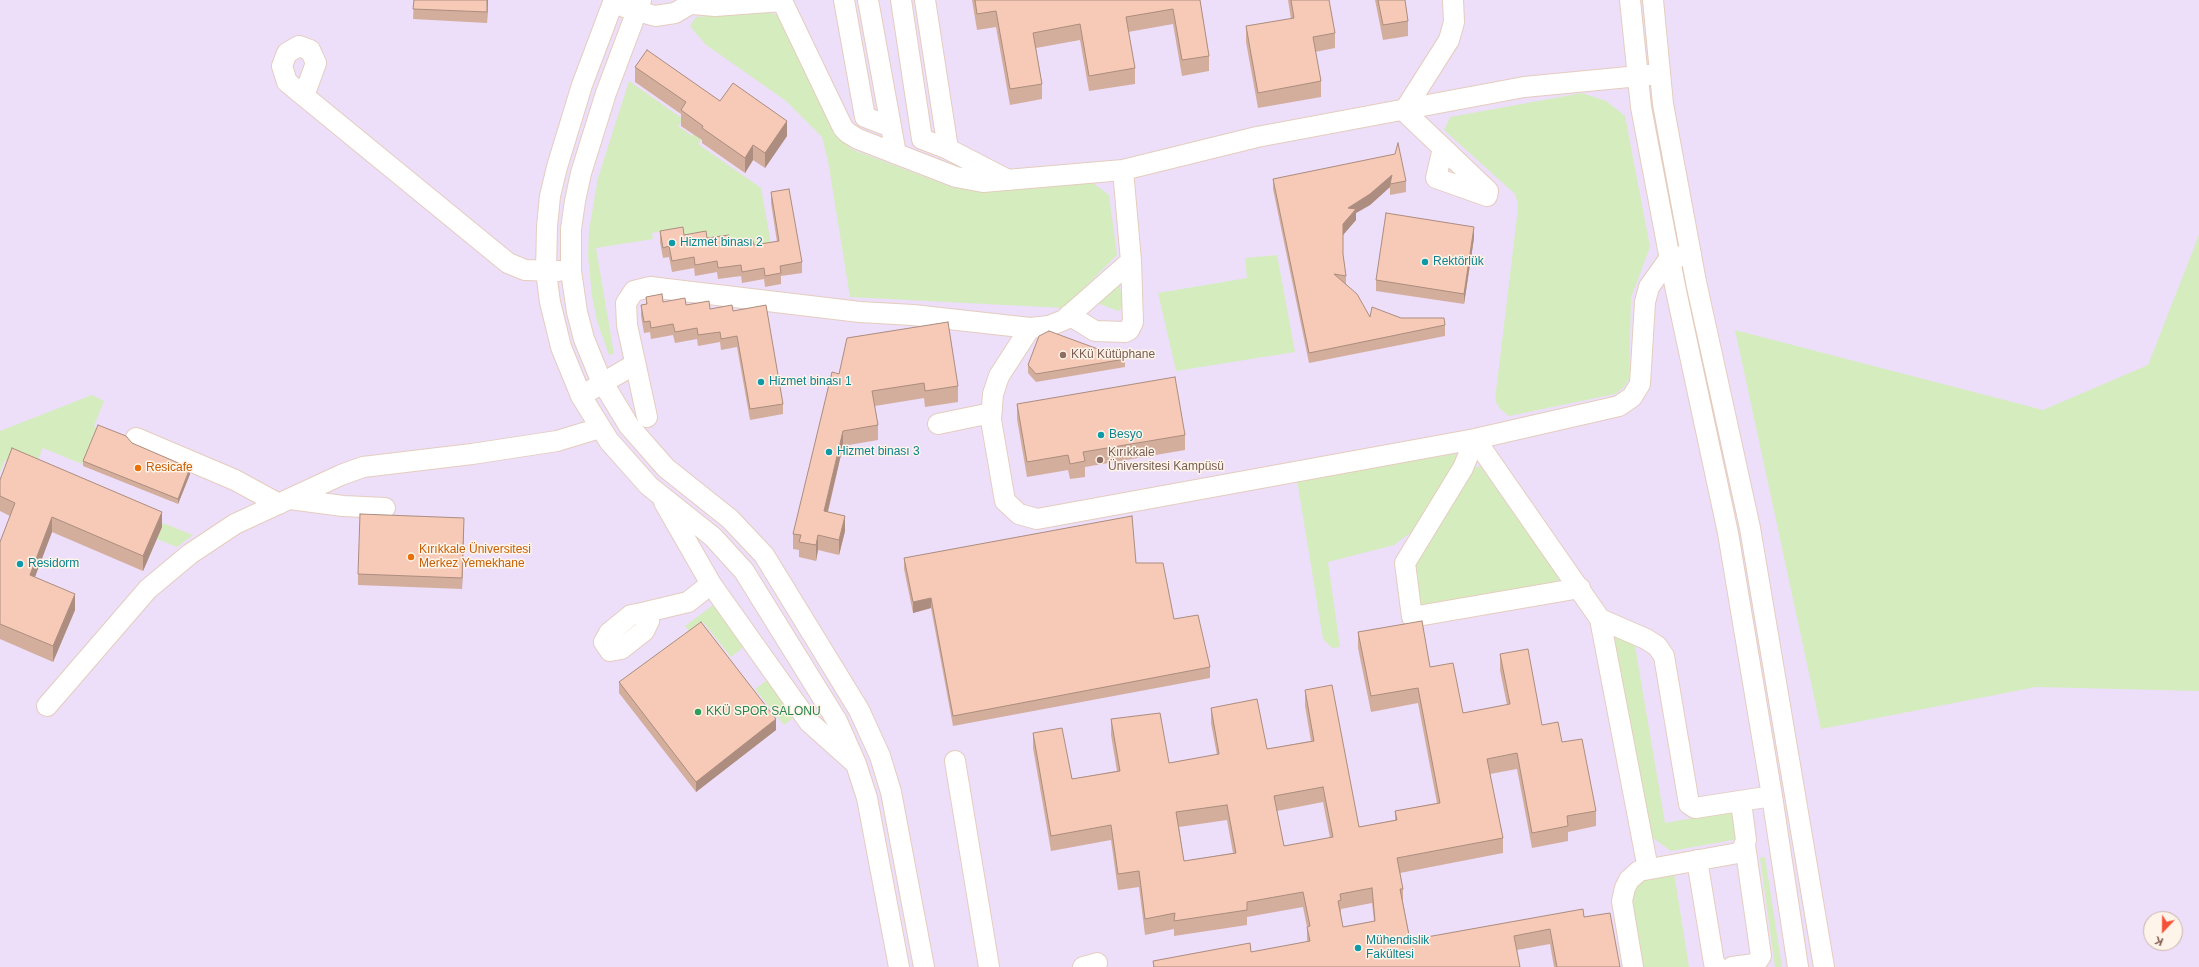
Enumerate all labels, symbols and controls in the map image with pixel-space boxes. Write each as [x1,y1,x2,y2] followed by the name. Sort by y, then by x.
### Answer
[680,236,763,250] place label: Hizmet binası 2
[667,238,677,248] marker: Hizmet binası 2
[1433,255,1484,269] place label: Rektörlük
[1420,257,1430,267] marker: Rektörlük
[1071,348,1155,362] place label: KKü Kütüphane
[1058,350,1068,360] marker: KKü Kütüphane
[769,375,852,389] place label: Hizmet binası 1
[756,377,766,387] marker: Hizmet binası 1
[1109,428,1142,442] place label: Besyo
[1096,430,1106,440] marker: Besyo
[837,445,920,459] place label: Hizmet binası 3
[1108,446,1224,474] place label: Kırıkkale Üniversitesi Kampüsü
[824,447,834,457] marker: Hizmet binası 3
[1095,455,1105,465] marker: Kırıkkale Üniversitesi Kampüsü
[146,461,193,475] place label: Resicafe
[133,463,143,473] marker: Resicafe
[419,543,531,571] place label: Kırıkkale Üniversitesi Merkez Yemekhane
[406,552,416,562] marker: Kırıkkale Üniversitesi Merkez Yemekhane
[28,557,79,571] place label: Residorm
[15,559,25,569] marker: Residorm
[706,705,821,719] place label: KKÜ SPOR SALONU
[693,707,703,717] marker: KKÜ SPOR SALONU
[2143,911,2183,951] north arrow
[1366,934,1429,962] place label: Mühendislik Fakültesi
[2153,934,2165,948] text: K
[1353,943,1363,953] marker: Mühendislik Fakültesi

